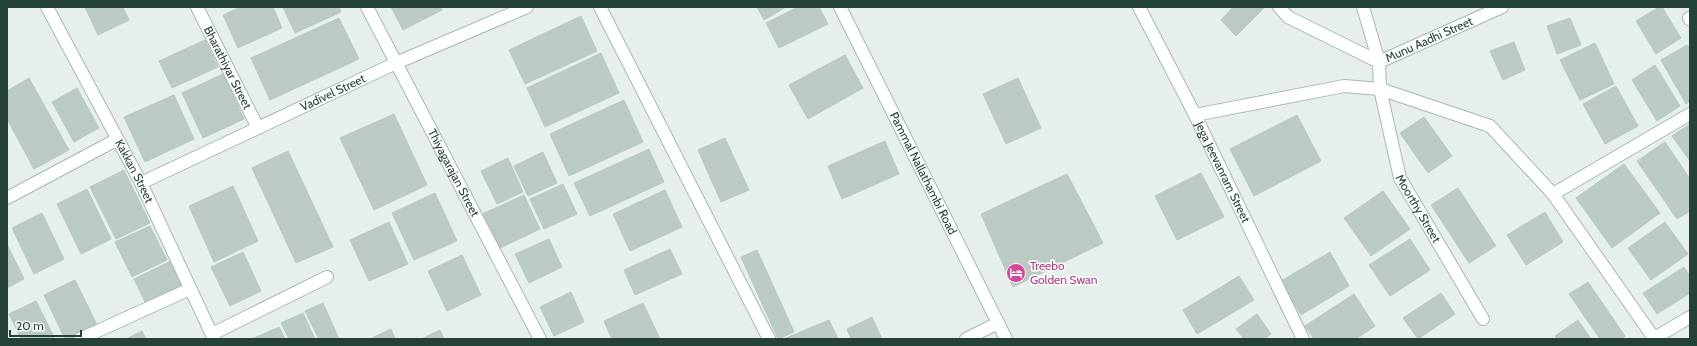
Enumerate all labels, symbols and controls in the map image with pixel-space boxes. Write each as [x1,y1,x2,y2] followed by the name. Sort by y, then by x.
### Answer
[1383,13,1475,65] street label: Munu Aadhi Street
[201,23,255,111] street label: Bharathiyar Street
[298,71,368,114] street label: Vadivel Street
[887,109,961,237] street label: Pammal Nallathambi Road
[1192,118,1254,225] street label: Jega Jeevanram Street
[425,126,483,219] street label: Thiyagarajan Street
[112,137,157,205] street label: Kakkan Street
[1393,171,1444,245] street label: Moorthy Street
[1030,258,1098,287] place label: Treebo Golden Swan
[1005,262,1027,284] hotel icon: Treebo Golden Swan
[10,312,81,338] scale bar
[16,318,44,333] text: 20 m

